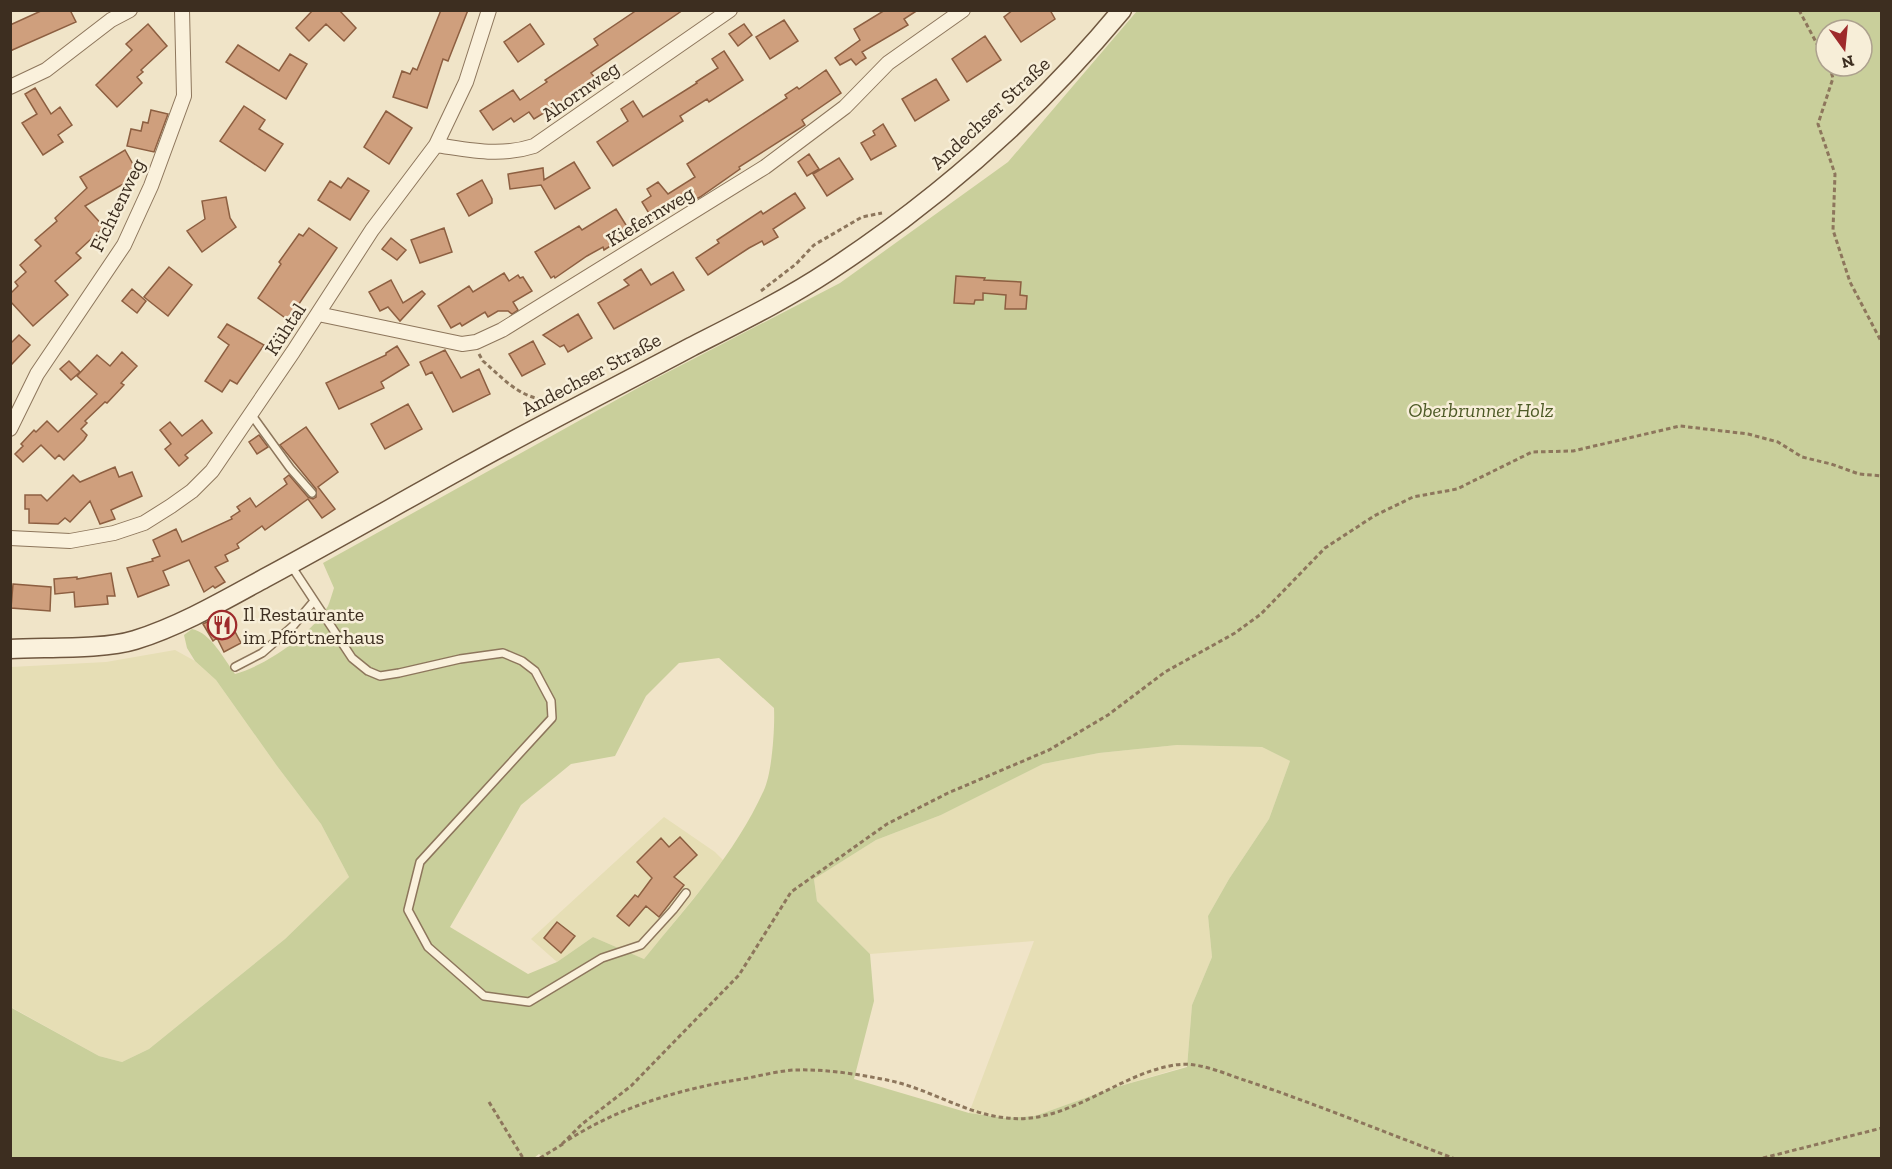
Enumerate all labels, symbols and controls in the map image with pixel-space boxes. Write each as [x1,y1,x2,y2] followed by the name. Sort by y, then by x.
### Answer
[1814,18,1874,78] north arrow
[1839,51,1856,73] text: N
[925,52,1055,174] street label: Andechser Straße
[537,56,624,126] street label: Ahornweg
[84,155,150,255] street label: Fichtenweg
[602,180,698,252] street label: Kiefernweg
[259,298,311,360] street label: Kühtal
[517,327,665,421] street label: Andechser Straße
[1408,398,1554,422] park label: Oberbrunner Holz
[243,602,384,649] place label: Il Restaurante im Pförtnerhaus
[206,609,238,641] restaurant icon: Il Restaurante im Pförtnerhaus

